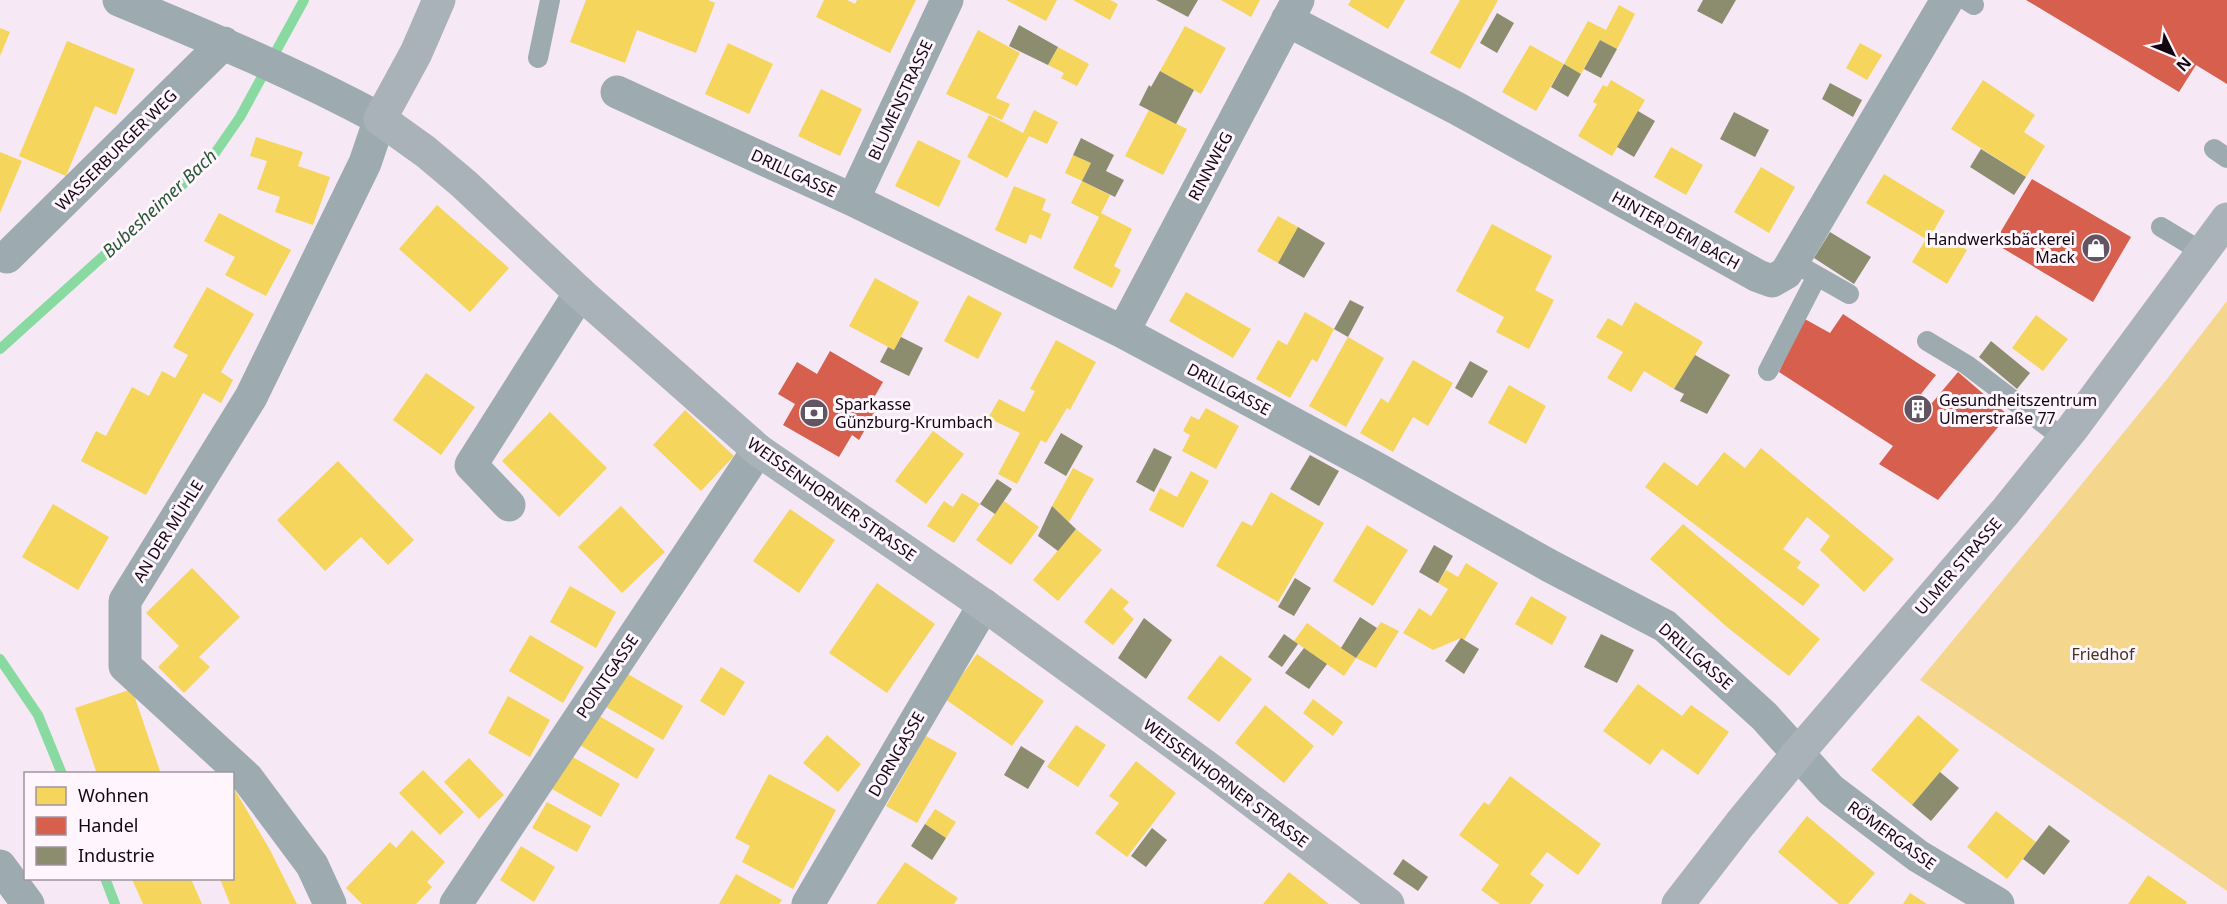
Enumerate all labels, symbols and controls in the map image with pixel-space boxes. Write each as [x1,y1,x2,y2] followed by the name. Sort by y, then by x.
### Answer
[2143,24,2203,84] north arrow
[863,36,937,164] street label: BLUMENSTRASSE
[2171,52,2196,76] text: N
[51,85,181,215] street label: WASSERBURGER WEG
[1183,128,1237,204] street label: RINNWEG
[96,144,222,262] water label: Bubesheimer Bach
[748,144,840,202] street label: DRILLGASSE
[1608,186,1744,274] street label: HINTER DEM BACH
[1927,228,2075,268] place label: Handwerksbäckerei Mack
[2080,232,2112,264] shop icon: Handwerksbäckerei Mack
[1183,358,1275,420] street label: DRILLGASSE
[1939,389,2097,429] place label: Gesundheitszentrum Ulmerstraße 77
[835,393,993,433] place label: Sparkasse Günzburg-Krumbach
[1902,393,1934,425] building icon: Gesundheitszentrum Ulmerstraße 77
[798,397,830,429] bank icon: Sparkasse Günzburg-Krumbach
[743,432,921,566] street label: WEISSENHORNER STRASSE
[128,476,208,586] street label: AN DER MÜHLE
[1910,513,2006,619] street label: ULMER STRASSE
[1654,618,1738,694] street label: DRILLGASSE
[571,630,643,722] street label: POINTGASSE
[2072,643,2136,665] park label: Friedhof
[863,708,929,800] street label: DORNGASSE
[1139,714,1313,852] street label: WEISSENHORNER STRASSE
[24,772,234,880] legend
[78,783,149,807] text: Wohnen
[1843,795,1941,875] street label: RÖMERGASSE
[78,813,138,837] text: Handel
[78,843,155,867] text: Industrie

